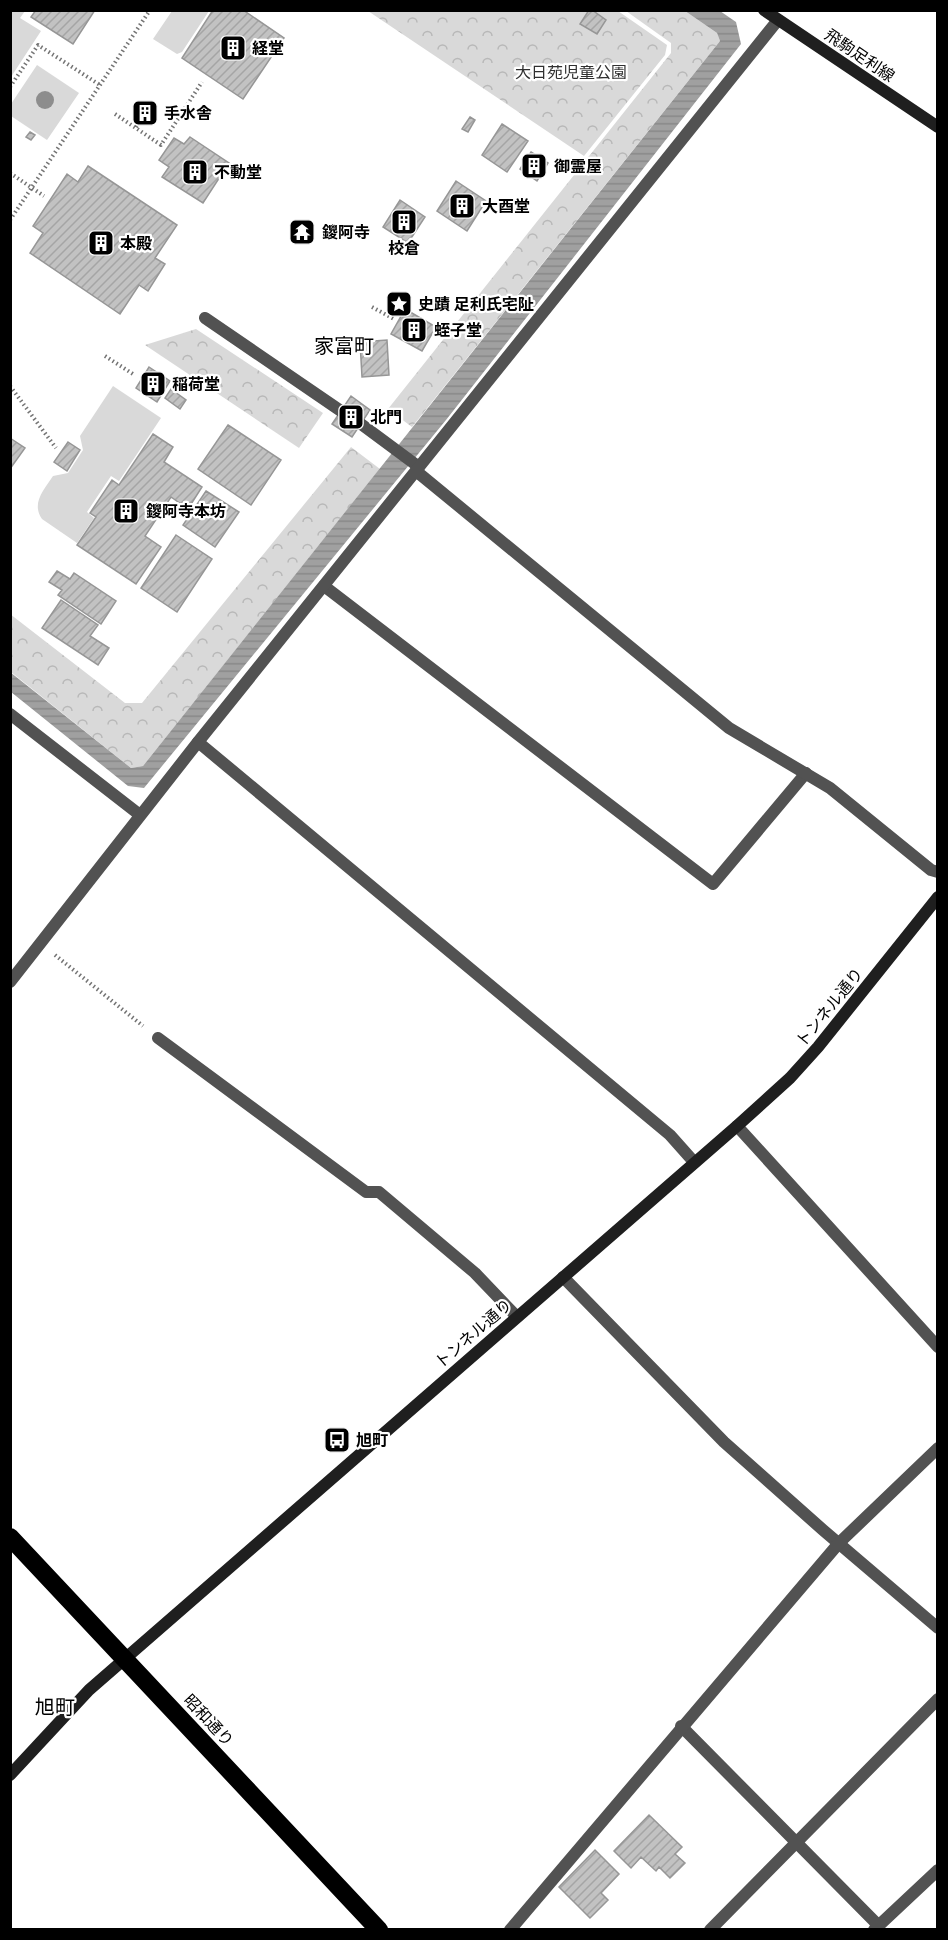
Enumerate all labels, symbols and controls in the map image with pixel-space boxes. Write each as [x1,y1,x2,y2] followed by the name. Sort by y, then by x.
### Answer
[821,25,898,86] street label: 飛駒足利線
[218,33,248,63] building icon: 経堂
[252,39,284,58] place label: 経堂
[515,63,627,82] park label: 大日苑児童公園
[130,98,160,128] building icon: 手水舎
[164,104,212,123] place label: 手水舎
[519,151,549,181] building icon: 御霊屋
[180,157,210,187] building icon: 不動堂
[554,157,602,176] place label: 御霊屋
[214,163,262,182] place label: 不動堂
[447,191,477,221] building icon: 大酉堂
[482,197,530,216] place label: 大酉堂
[389,207,419,237] building icon: 校倉
[287,217,317,247] temple icon: 鑁阿寺
[322,223,370,242] place label: 鑁阿寺
[86,228,116,258] building icon: 本殿
[120,234,152,253] place label: 本殿
[388,239,420,258] place label: 校倉
[384,289,414,319] place icon: 史蹟 足利氏宅阯
[418,295,534,314] place label: 史蹟 足利氏宅阯
[399,315,429,345] building icon: 蛭子堂
[434,321,482,340] place label: 蛭子堂
[314,334,374,358] district label: 家富町
[138,369,168,399] building icon: 稲荷堂
[172,375,220,394] place label: 稲荷堂
[336,402,366,432] building icon: 北門
[370,408,402,427] place label: 北門
[111,496,141,526] building icon: 鑁阿寺本坊
[146,502,226,521] place label: 鑁阿寺本坊
[792,964,867,1050] street label: トンネル通り
[431,1295,516,1372] street label: トンネル通り
[322,1425,352,1455] bus stop icon: 旭町
[356,1431,388,1450] place label: 旭町
[180,1690,237,1750] street label: 昭和通り
[35,1695,75,1719] district label: 旭町

